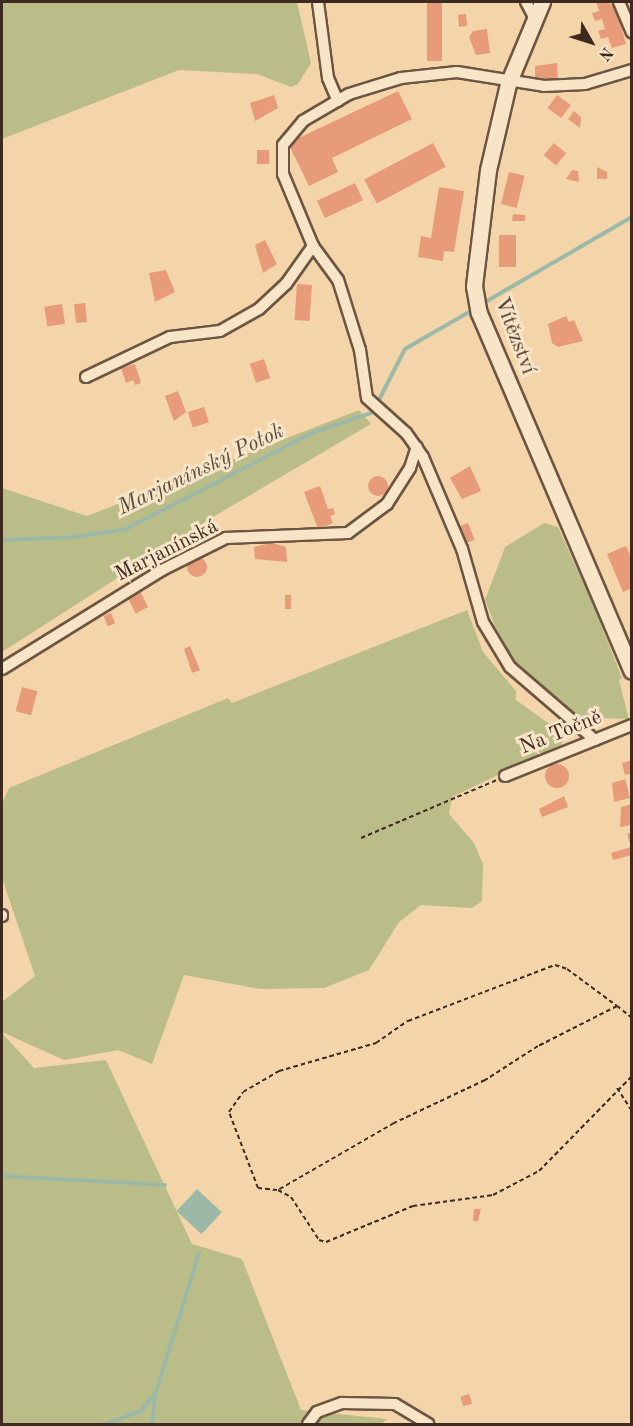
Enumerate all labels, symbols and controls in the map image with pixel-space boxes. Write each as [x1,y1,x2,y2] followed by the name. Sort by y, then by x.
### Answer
[561,12,621,72] north arrow
[595,44,615,63] text: N
[488,294,540,378] street label: Vítězství
[113,418,289,522] water label: Marjanínský Potok
[111,514,223,588] street label: Marjanínská
[516,705,606,761] street label: Na Točně

